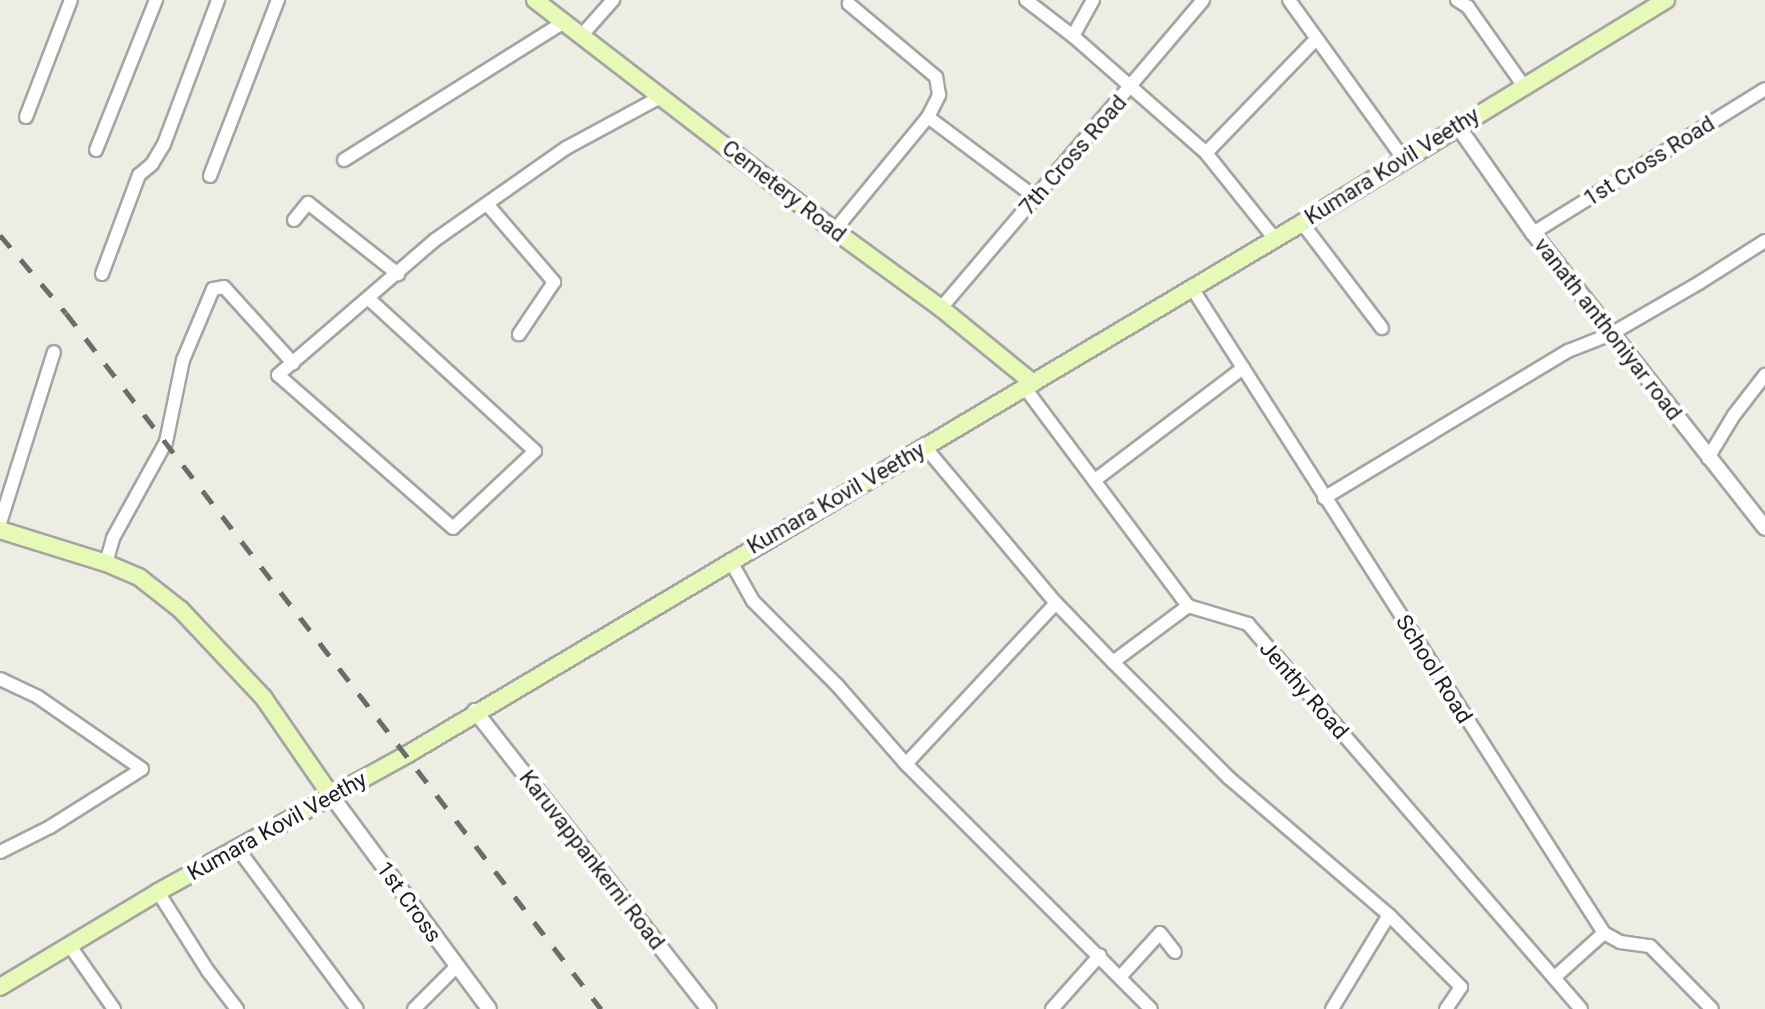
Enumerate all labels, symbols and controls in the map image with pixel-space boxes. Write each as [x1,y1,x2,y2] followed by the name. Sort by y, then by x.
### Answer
[1014,90,1132,220] street label: 7th Cross Road
[1300,102,1484,230] street label: Kumara Kovil Veethy
[1579,110,1719,212] street label: 1st Cross Road
[717,134,851,248] street label: Cemetery Road
[1529,233,1687,425] street label: vanath anthoniyar road
[742,436,930,560] street label: Kumara Kovil Veethy
[1390,610,1478,728] street label: School Road
[1254,635,1354,745] street label: Jenthy Road
[514,765,670,955] street label: Karuvappankerni Road
[183,766,371,886] street label: Kumara Kovil Veethy
[371,857,447,947] street label: 1st Cross

